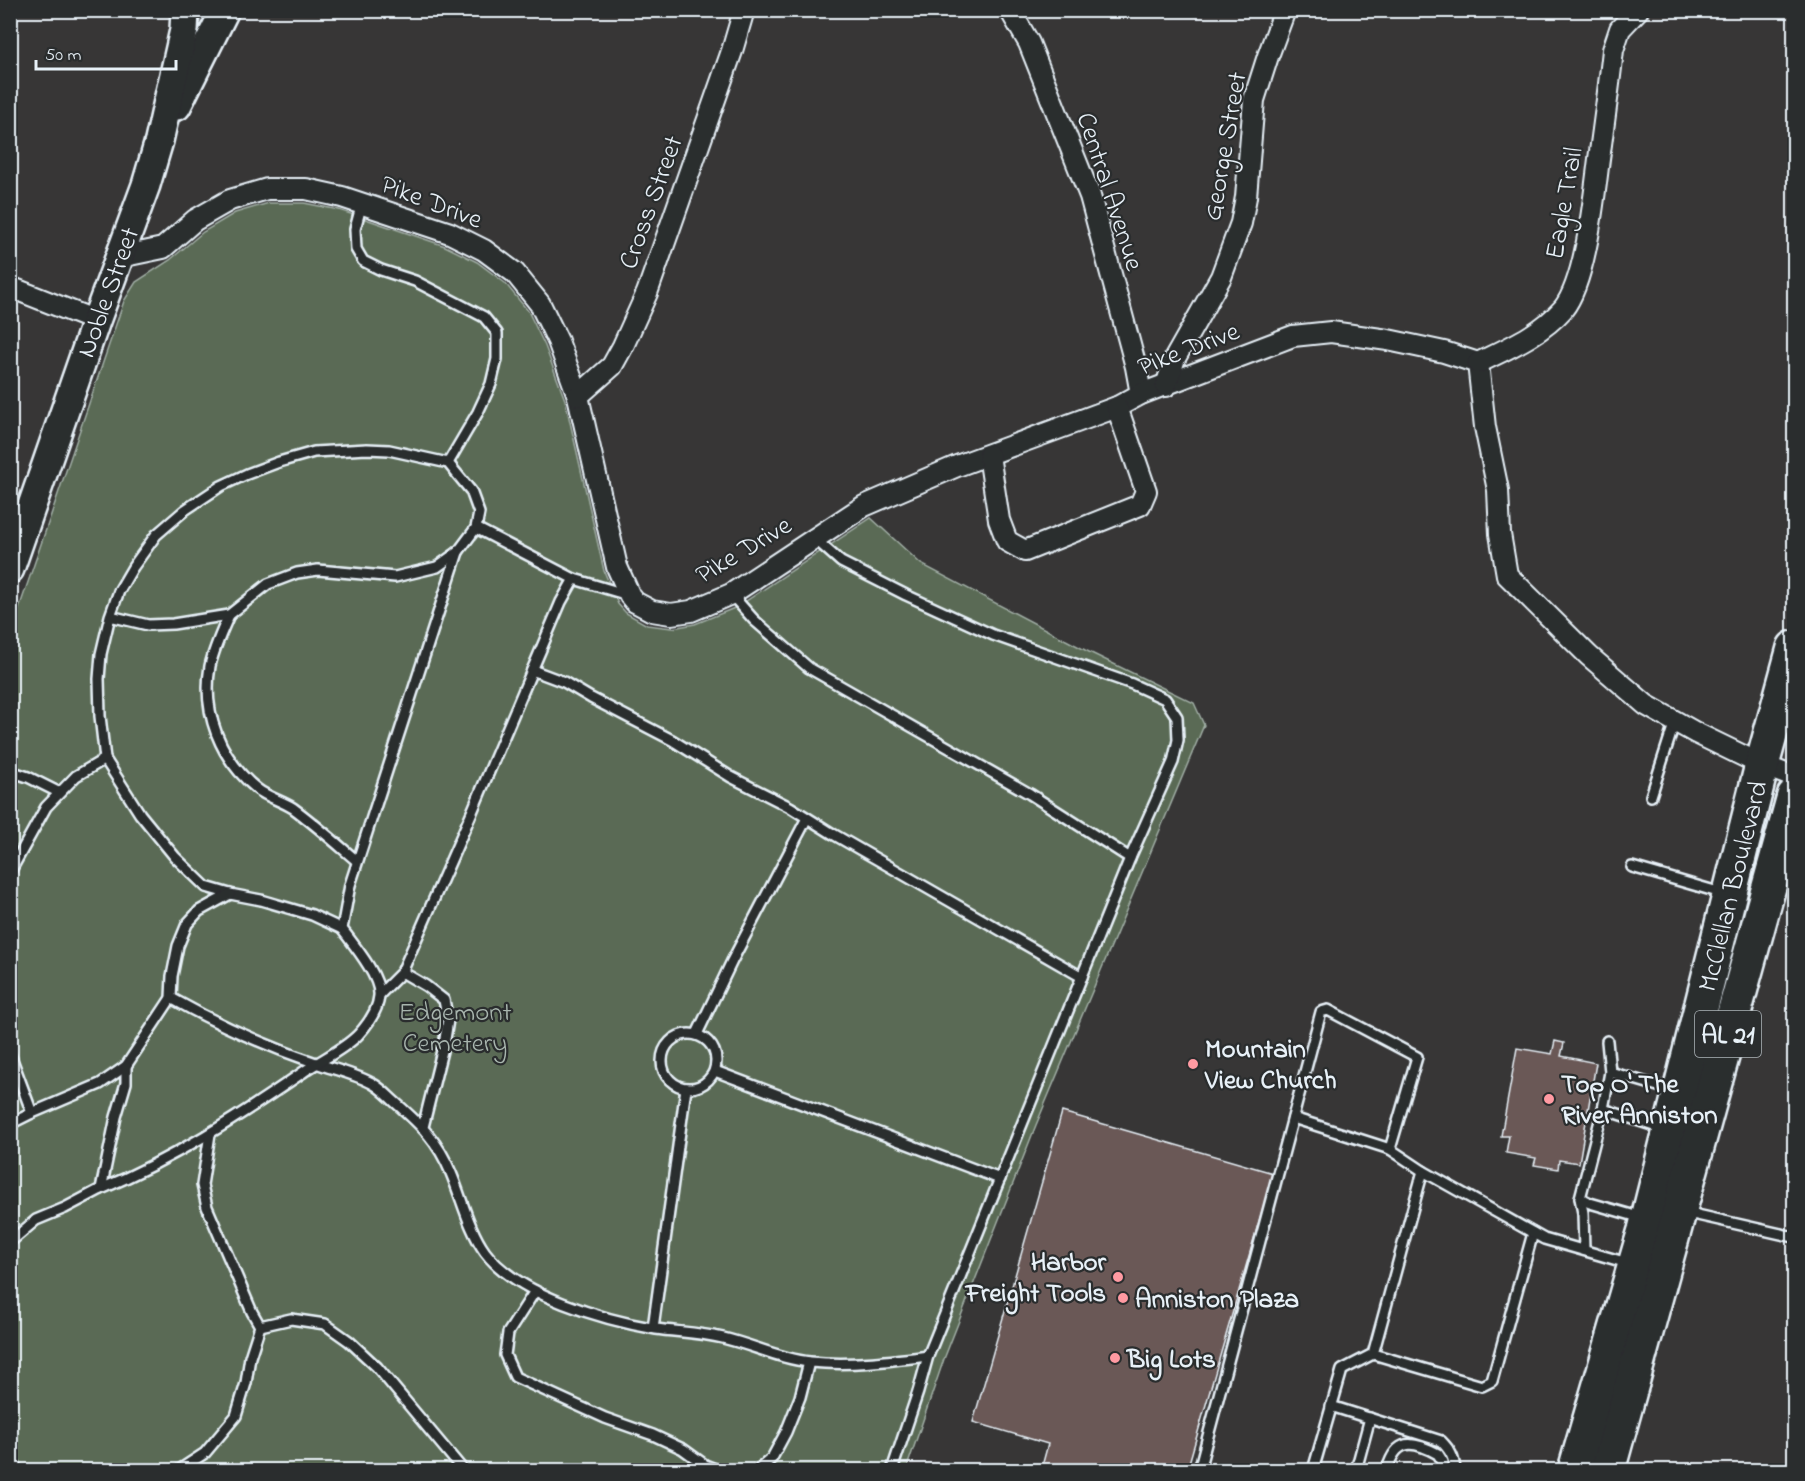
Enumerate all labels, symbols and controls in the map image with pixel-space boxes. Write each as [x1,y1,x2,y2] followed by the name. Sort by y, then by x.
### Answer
[36,33,176,71] scale bar
[45,43,82,69] text: 50 m
[1194,69,1259,224] street label: George Street
[1065,108,1153,277] street label: Central Avenue
[610,131,695,275] street label: Cross Street
[1536,144,1594,263] street label: Eagle Trail
[375,166,488,241] street label: Pike Drive
[68,222,151,364] street label: Noble Street
[1132,313,1246,388] street label: Pike Drive
[689,507,801,595] street label: Pike Drive
[1689,777,1780,996] street label: McClellan Boulevard
[398,994,512,1064] park label: Edgemont Cemetery
[1695,1011,1761,1057] road number: AL 21
[1204,1031,1337,1101] place label: Mountain View Church
[1186,1057,1200,1071] marker: Mountain View Church
[1561,1066,1718,1136] place label: Top O' The River Anniston
[1542,1092,1556,1106] marker: Top O' The River Anniston
[964,1244,1107,1315] place label: Harbor Freight Tools
[1111,1270,1125,1284] marker: Harbor Freight Tools
[1135,1281,1299,1320] place label: Anniston Plaza
[1116,1291,1130,1305] marker: Anniston Plaza
[1125,1341,1216,1381] place label: Big Lots
[1108,1351,1122,1365] marker: Big Lots

